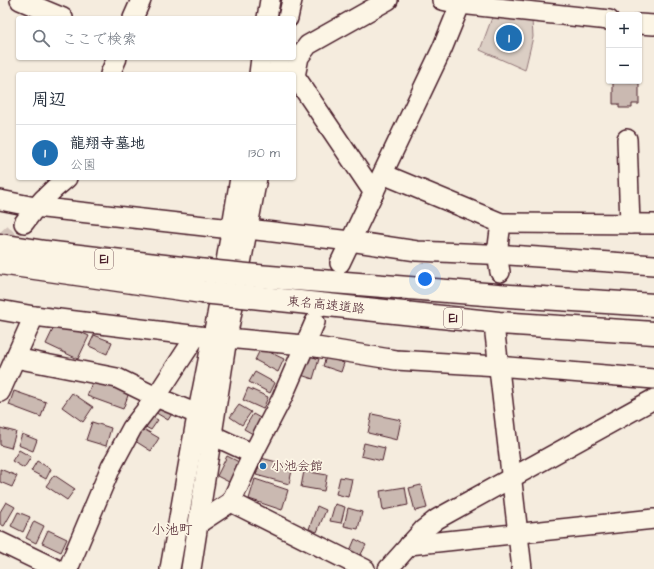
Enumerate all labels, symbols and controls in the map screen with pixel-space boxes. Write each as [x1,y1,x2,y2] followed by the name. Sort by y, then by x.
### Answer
[606,12,642,84] map controls
[606,12,642,48] button: +
[16,16,296,60] search box
[496,23,522,53] pin: 1
[30,27,52,49] icon: search
[62,29,137,50] text: ここで検索
[606,48,642,84] button: −
[32,88,66,112] text: 周辺
[70,133,145,154] text: 龍翔寺墓地
[44,144,46,162] text: 1
[248,144,280,162] text: 130 m
[70,156,96,174] text: 公園
[95,249,113,269] road number: E1
[415,269,435,289] your location
[286,292,366,318] street label: 東名高速道路
[444,308,462,328] road number: E1
[271,457,323,475] place label: 小池会館
[258,461,268,471] marker: 小池会館
[151,520,193,540] district label: 小池町

